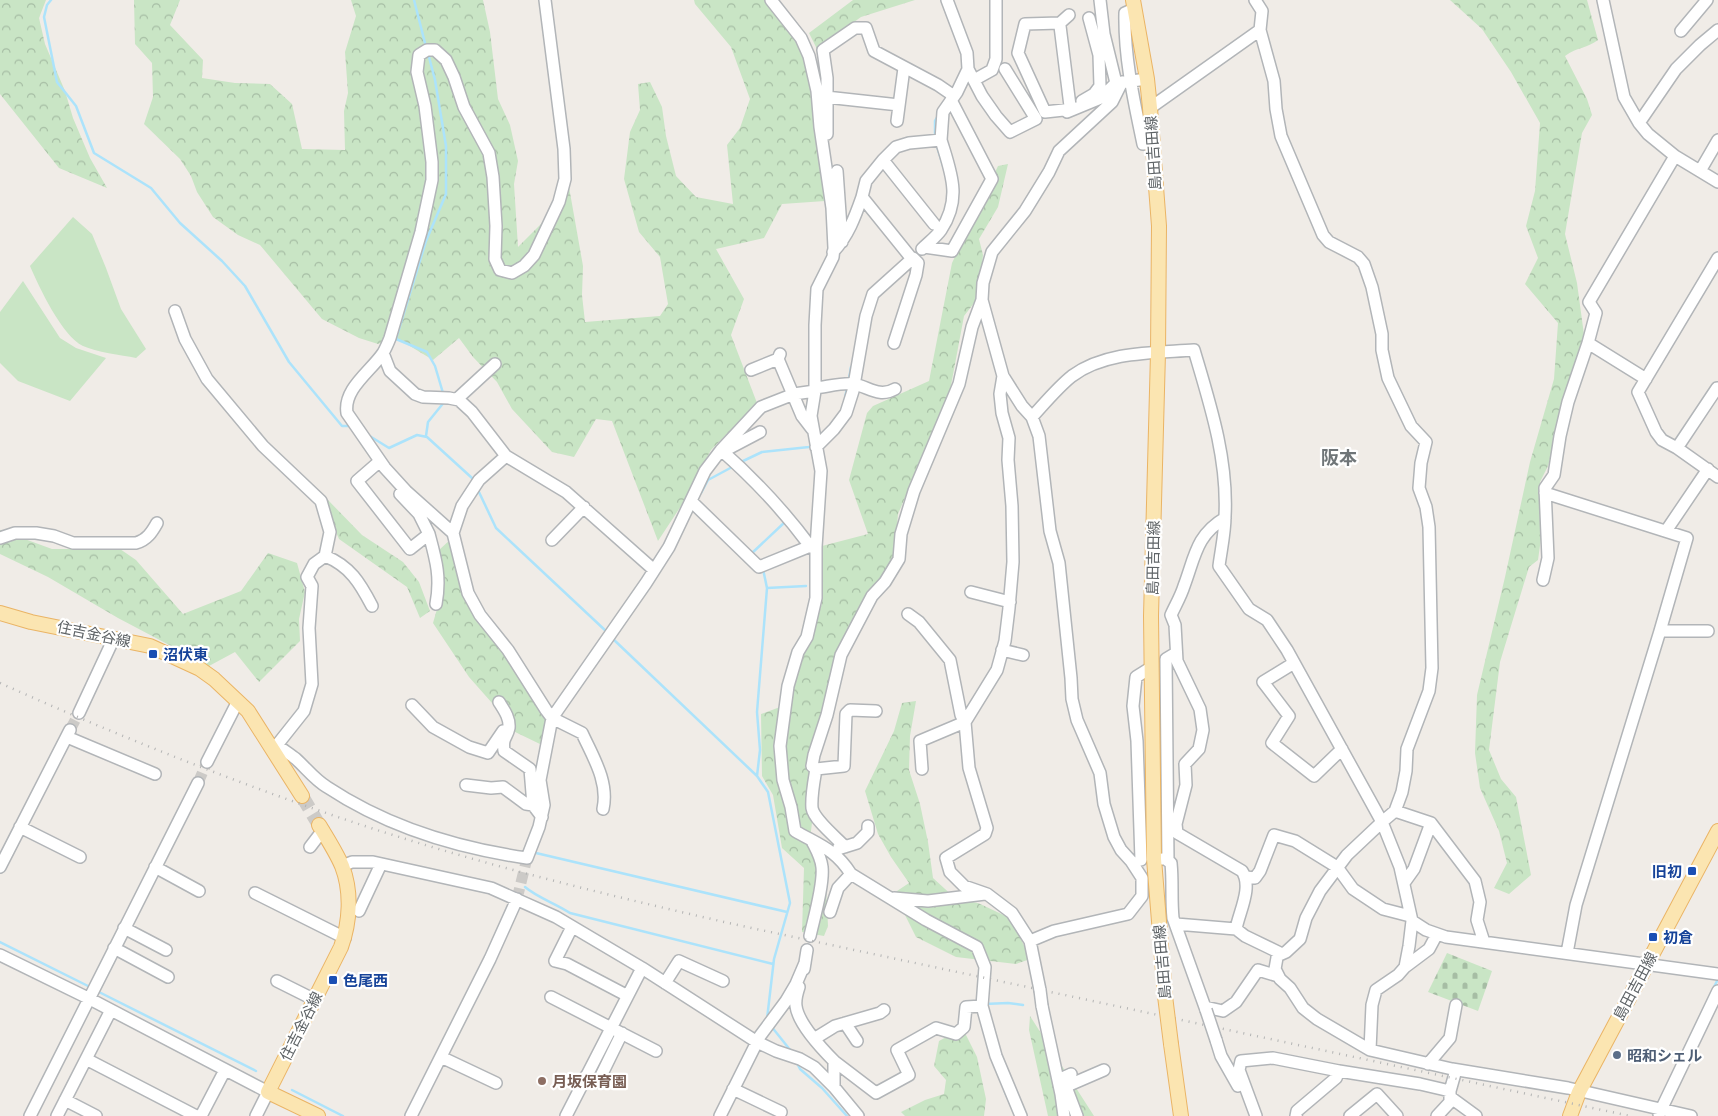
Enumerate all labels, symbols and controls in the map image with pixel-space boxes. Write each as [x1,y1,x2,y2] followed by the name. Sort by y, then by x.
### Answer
[1141,115,1165,191] street label: 島田吉田線
[1321,446,1357,469] district label: 阪本
[1143,520,1163,596] street label: 島田吉田線
[55,617,133,651] street label: 住吉金谷線
[163,645,208,664] place label: 沼伏東
[147,648,159,660] marker: 沼伏東
[1652,862,1682,881] place label: 旧初
[1686,865,1698,877] marker: 旧初
[1149,924,1175,1000] street label: 島田吉田線
[1663,928,1693,947] place label: 初倉
[1647,931,1659,943] marker: 初倉
[1609,948,1661,1024] street label: 島田吉田線
[343,971,388,990] place label: 色尾西
[327,974,339,986] marker: 色尾西
[276,988,326,1064] street label: 住吉金谷線
[1627,1046,1702,1065] place label: 昭和シェル
[1611,1049,1623,1061] marker: 昭和シェル
[552,1072,627,1091] place label: 月坂保育園
[536,1075,548,1087] marker: 月坂保育園

